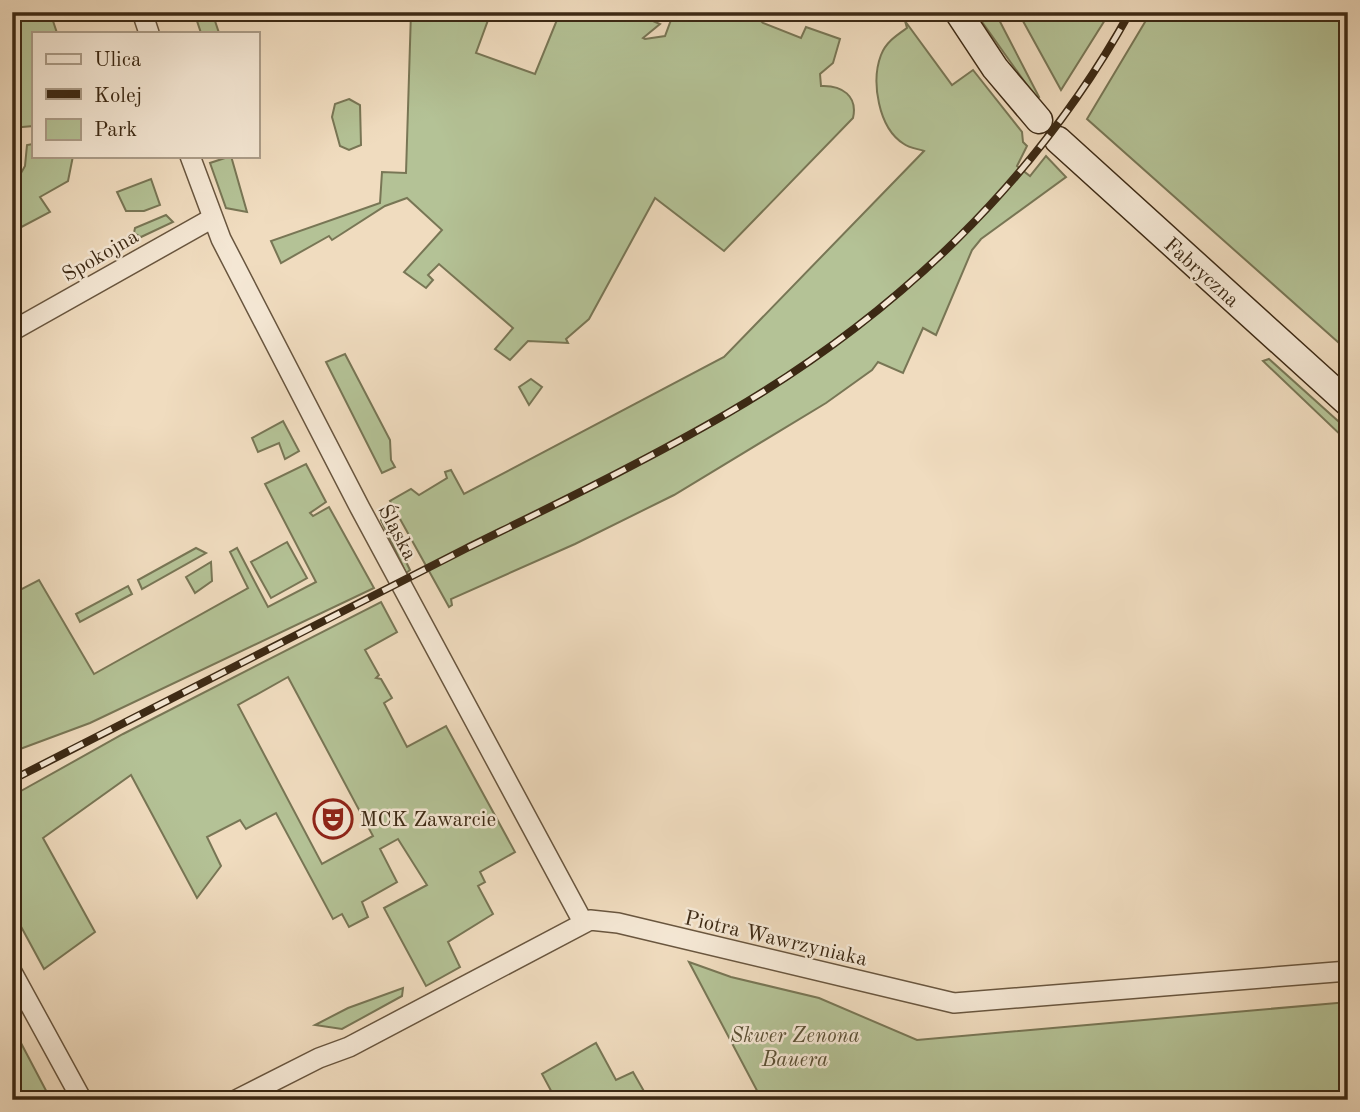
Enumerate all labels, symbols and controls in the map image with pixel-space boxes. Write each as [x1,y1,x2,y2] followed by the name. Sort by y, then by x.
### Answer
[32,32,259,158] legend
[94,50,141,71] text: Ulica
[94,86,142,107] text: Kolej
[94,120,137,141] text: Park
[59,226,142,286] street label: Spokojna
[1159,234,1243,312] street label: Fabryczna
[373,499,424,564] street label: Śląska
[312,798,354,840] theatre icon: MCK Zawarcie
[360,810,496,831] place label: MCK Zawarcie
[682,908,869,971] street label: Piotra Wawrzyniaka
[730,1026,860,1071] park label: Skwer Zenona Bauera

